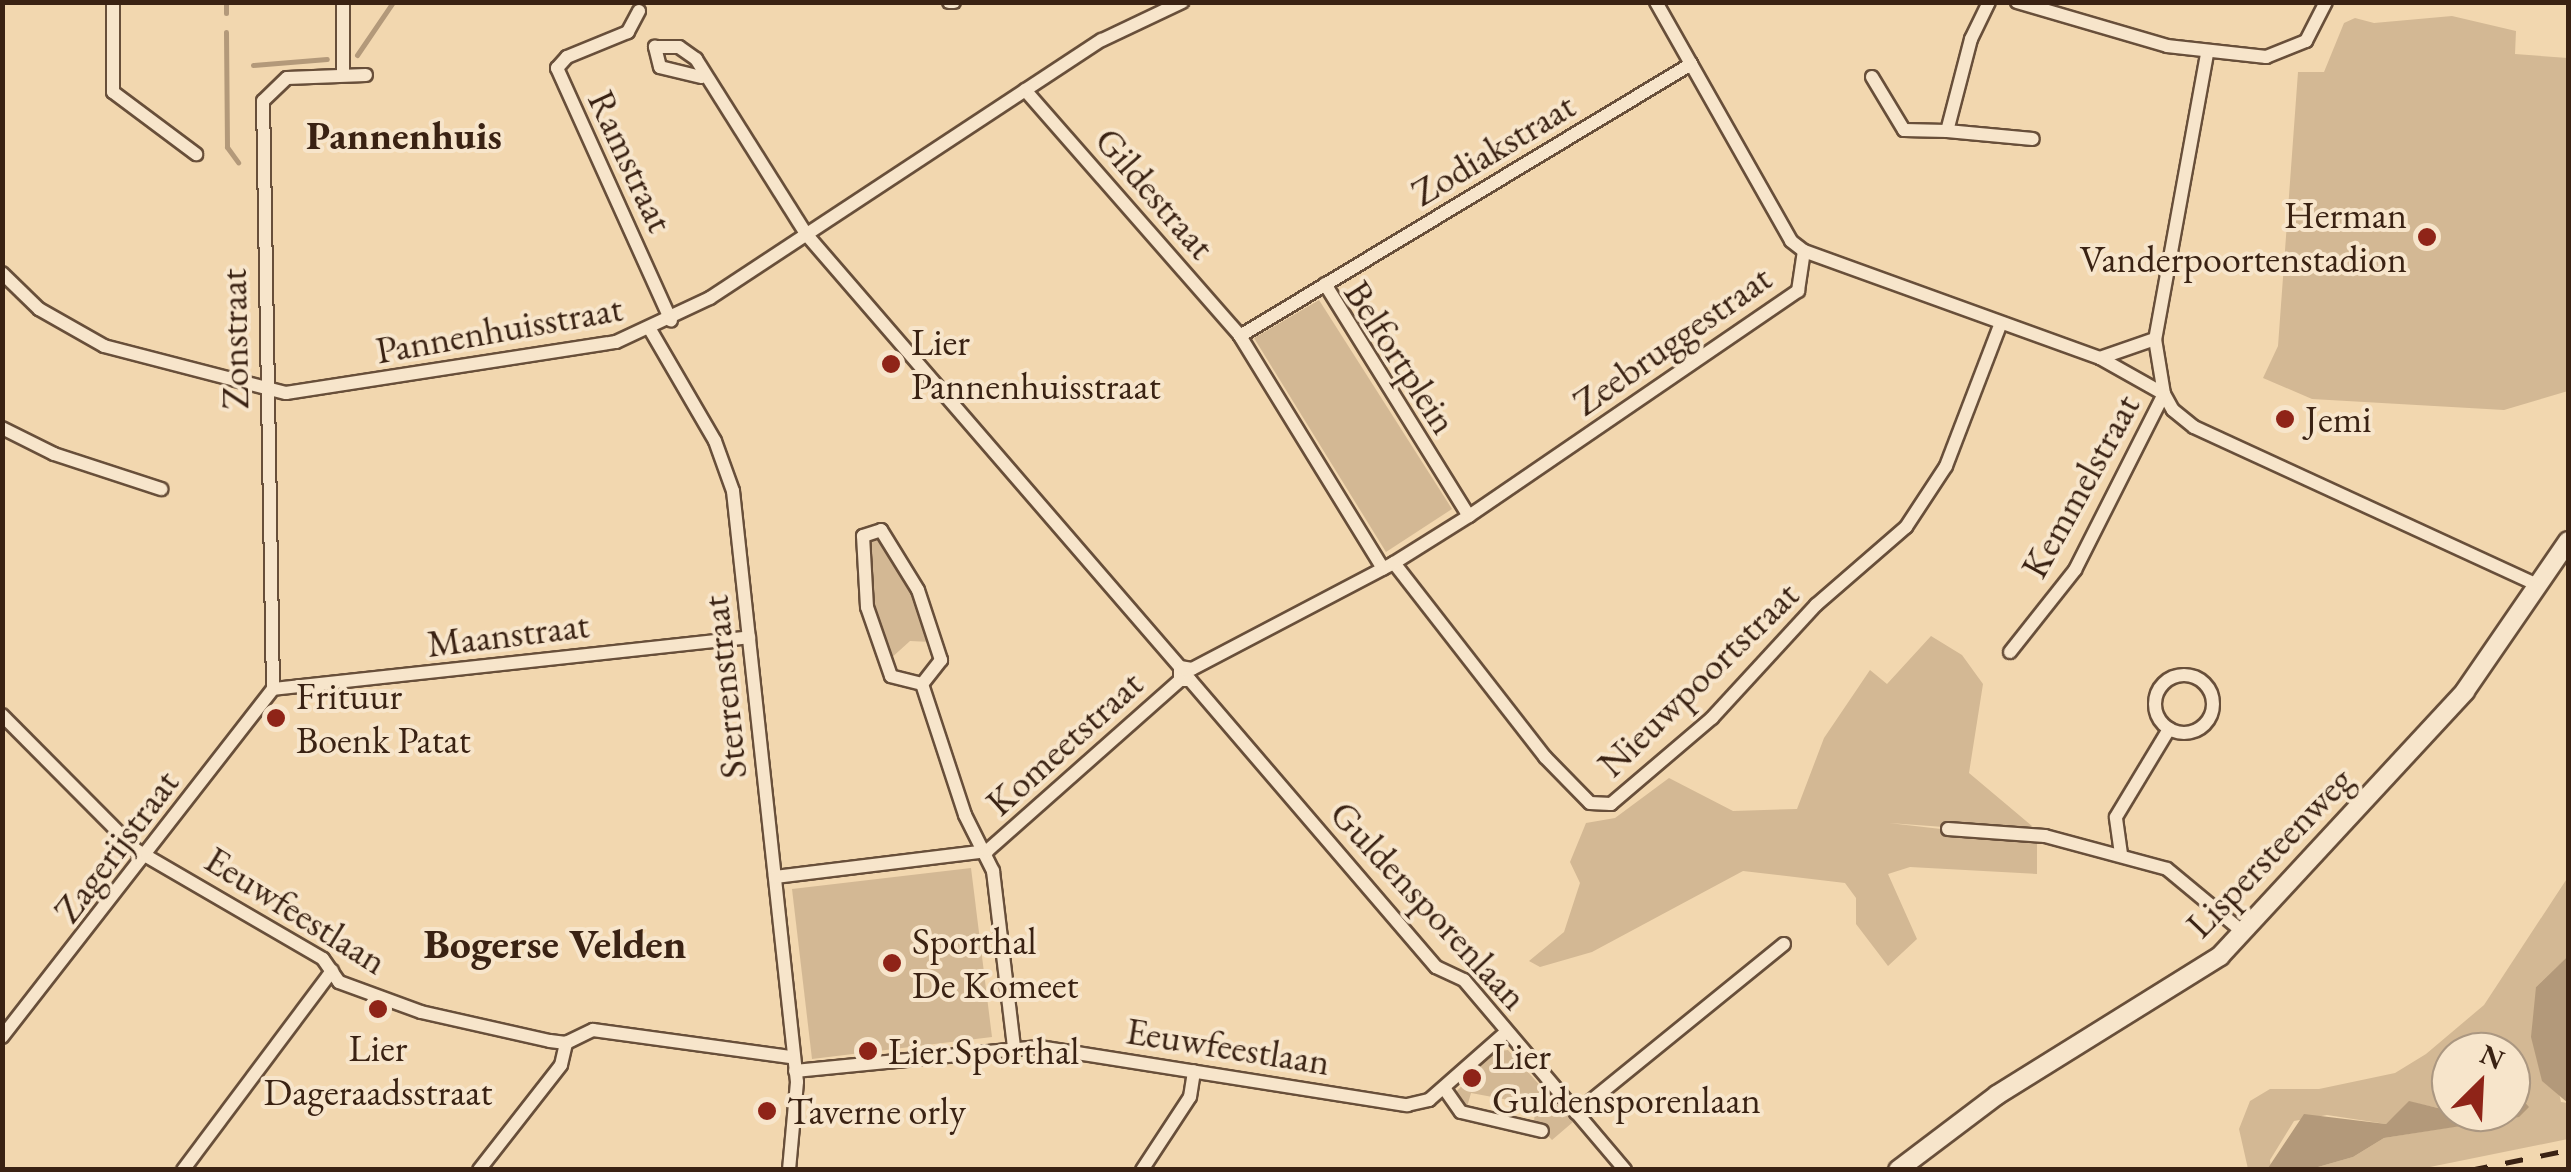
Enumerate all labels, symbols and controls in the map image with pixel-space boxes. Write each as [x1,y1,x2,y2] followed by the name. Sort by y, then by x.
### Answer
[1403,82,1583,216] street label: Zodiakstraat
[578,83,684,239] street label: Ramstraat
[306,111,502,159] district label: Pannenhuis
[1086,118,1224,268] street label: Gildestraat
[2080,192,2407,282] place label: Herman Vanderpoortenstadion
[2416,226,2438,248] marker: Herman Vanderpoortenstadion
[1564,255,1780,425] street label: Zeebruggestraat
[210,268,258,410] street label: Zonstraat
[1335,272,1467,442] street label: Belfortplein
[372,285,626,373] street label: Pannenhuisstraat
[911,319,1161,408] place label: Lier Pannenhuisstraat
[880,353,902,375] marker: Lier Pannenhuisstraat
[2011,386,2149,586] street label: Kemmelstraat
[2305,396,2372,442] place label: Jemi
[2274,408,2296,430] marker: Jemi
[1588,572,1808,786] street label: Nieuwpoortstraat
[692,593,756,781] street label: Sterrenstraat
[424,601,592,667] street label: Maanstraat
[976,661,1152,825] street label: Komeetstraat
[296,673,471,762] place label: Frituur Boenk Patat
[265,707,287,729] marker: Frituur Boenk Patat
[2176,757,2362,947] street label: Lispersteenweg
[44,761,188,931] street label: Zagerijstraat
[1321,791,1537,1019] street label: Guldensporenlaan
[197,836,395,984] street label: Eeuwfeestlaan
[912,918,1079,1008] place label: Sporthal De Komeet
[424,919,686,969] district label: Bogerse Velden
[881,952,903,974] marker: Sporthal De Komeet
[367,998,389,1020] marker: Lier Dageraadsstraat
[1123,1007,1333,1085] street label: Eeuwfeestlaan
[264,1025,492,1114] place label: Lier Dageraadsstraat
[888,1028,1079,1074] place label: Lier Sporthal
[2431,1032,2531,1132] north arrow
[1492,1033,1761,1122] place label: Lier Guldensporenlaan
[2475,1035,2510,1077] text: N
[857,1040,879,1062] marker: Lier Sporthal
[1461,1067,1483,1089] marker: Lier Guldensporenlaan
[787,1088,966,1134] place label: Taverne orly
[756,1100,778,1122] marker: Taverne orly

